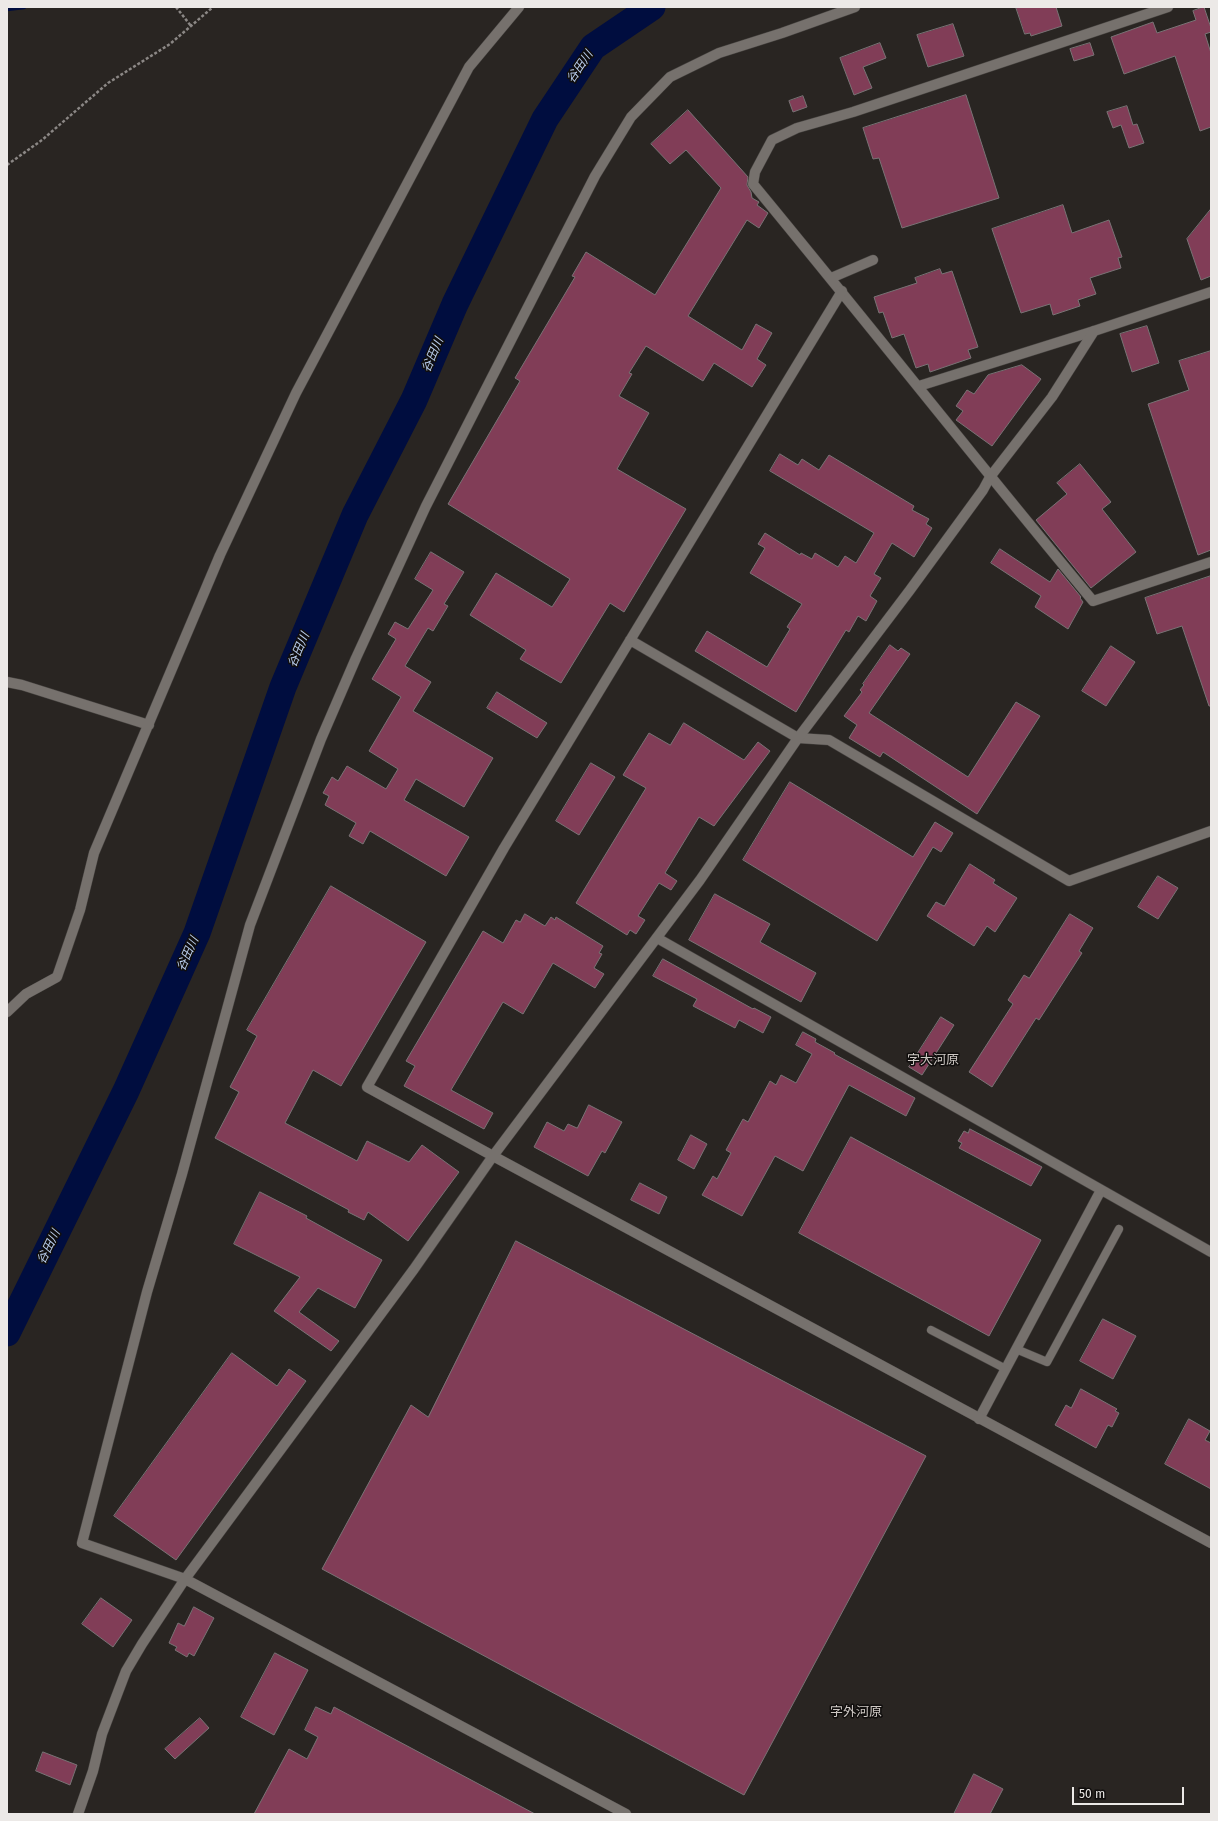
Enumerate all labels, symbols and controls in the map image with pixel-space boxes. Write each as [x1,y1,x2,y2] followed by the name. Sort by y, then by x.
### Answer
[564,48,596,86] water label: 谷田川
[419,336,447,374] water label: 谷田川
[285,631,313,669] water label: 谷田川
[174,935,202,973] water label: 谷田川
[907,1052,959,1068] district label: 字大河原
[35,1228,63,1266] water label: 谷田川
[830,1704,882,1720] district label: 字外河原
[1074,1779,1186,1805] scale bar
[1079,1787,1105,1801] text: 50 m

